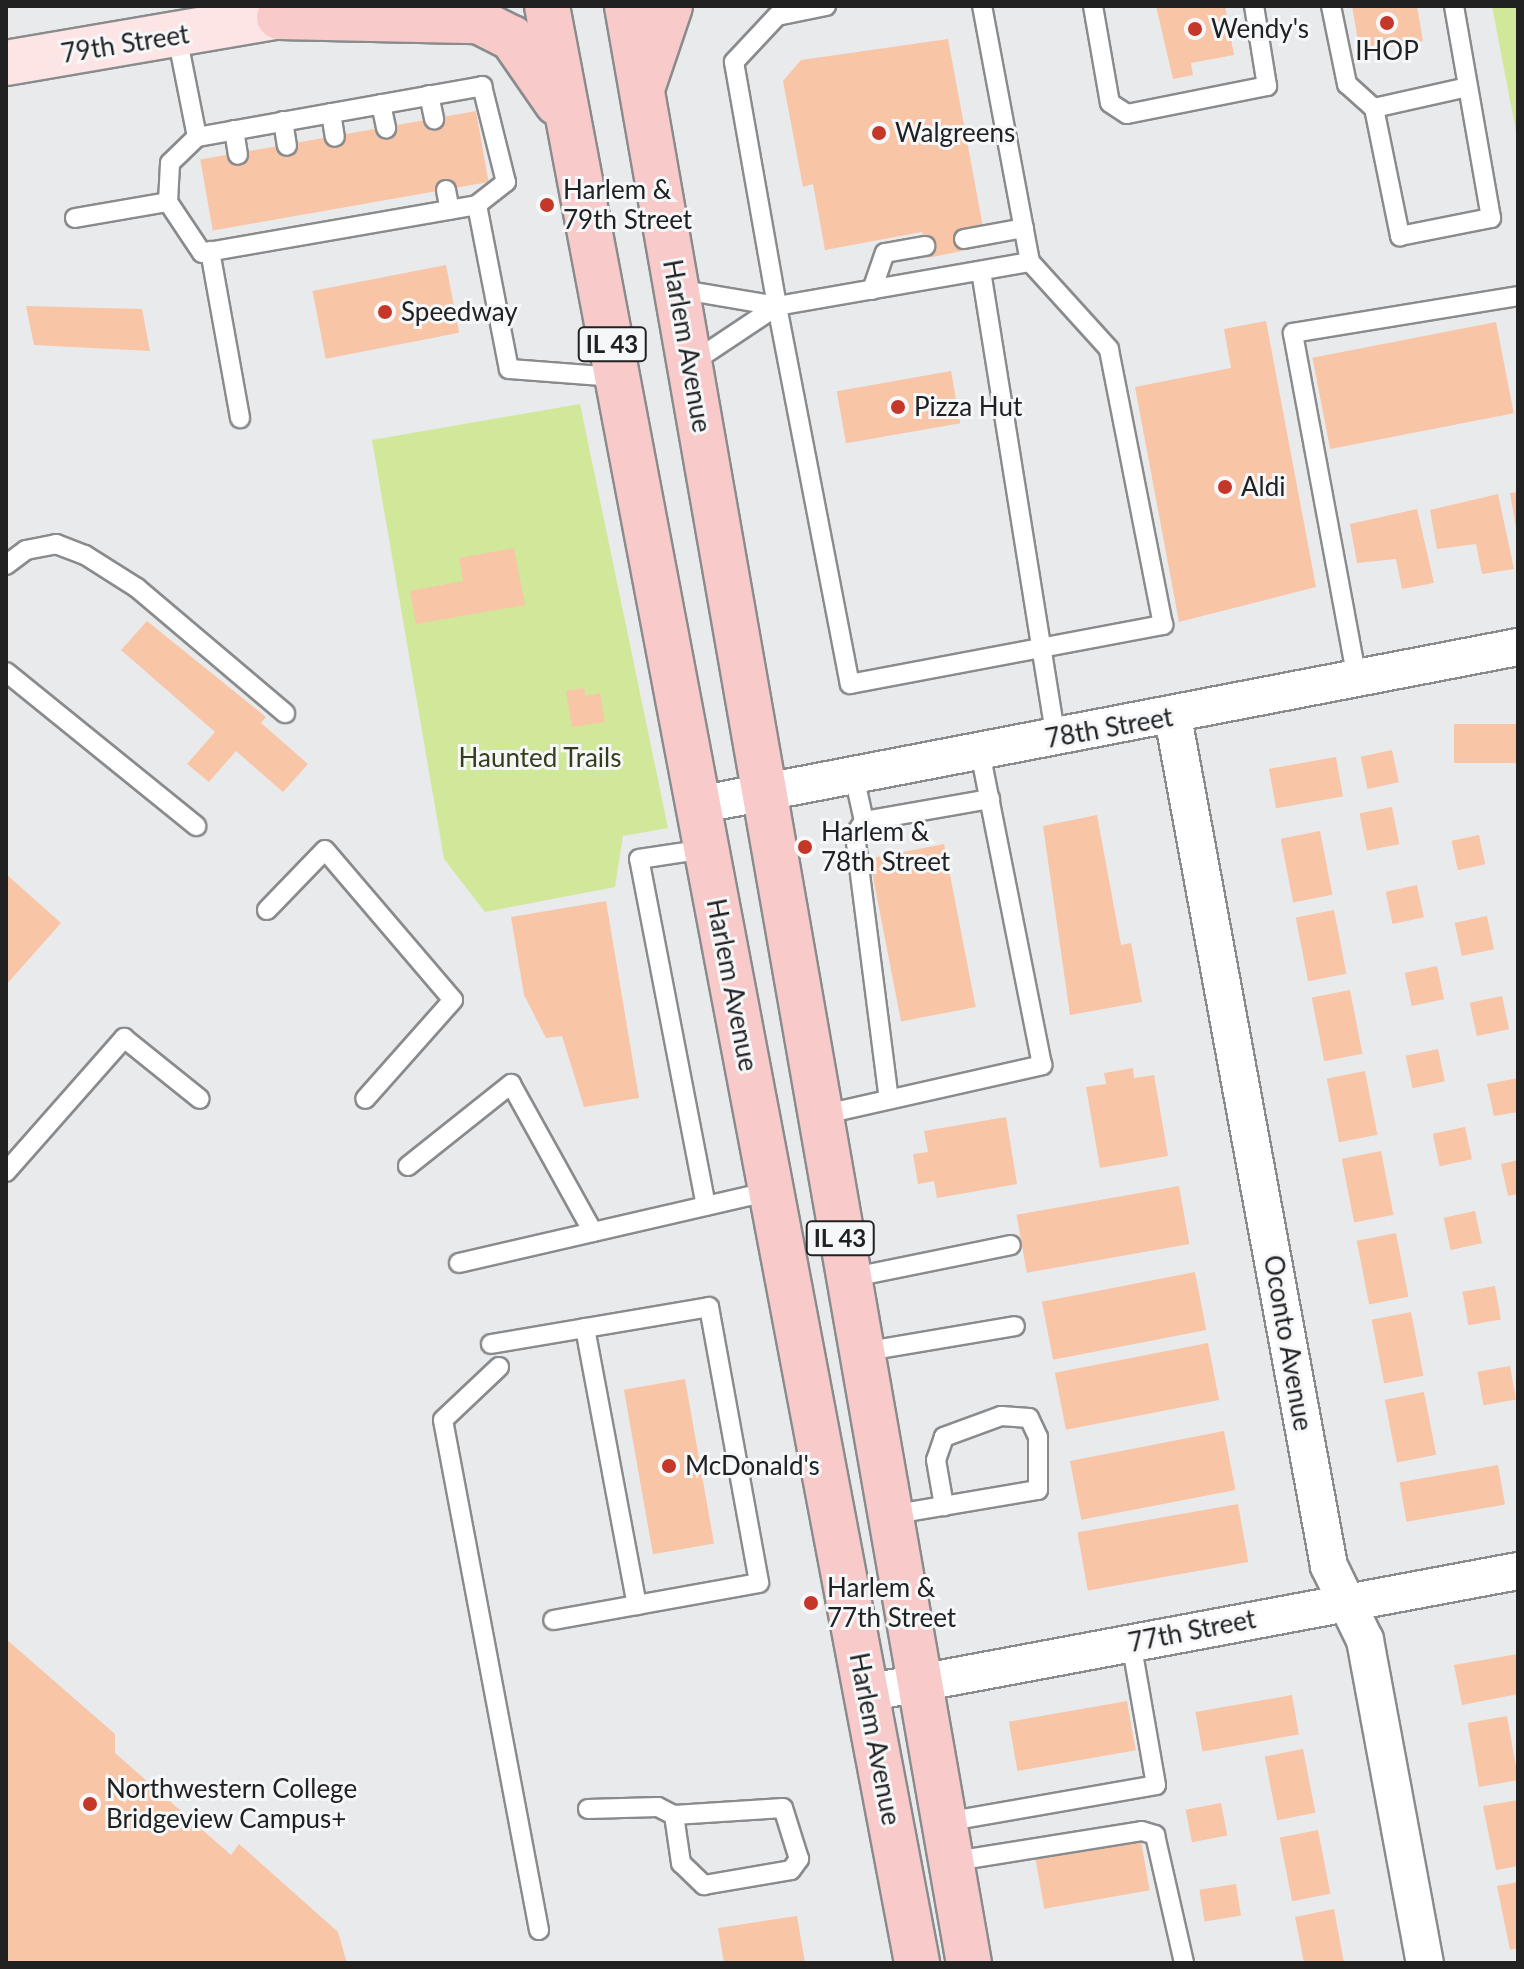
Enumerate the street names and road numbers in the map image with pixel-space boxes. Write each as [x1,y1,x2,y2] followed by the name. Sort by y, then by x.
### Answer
[59,18,191,70] street label: 79th Street
[656,257,718,435] street label: Harlem Avenue
[576,324,648,364] road number: IL 43
[1043,701,1175,755] street label: 78th Street
[700,896,764,1074] street label: Harlem Avenue
[804,1218,876,1258] road number: IL 43
[1257,1252,1319,1434] street label: Oconto Avenue
[1126,1603,1258,1659] street label: 77th Street
[843,1650,907,1828] street label: Harlem Avenue

